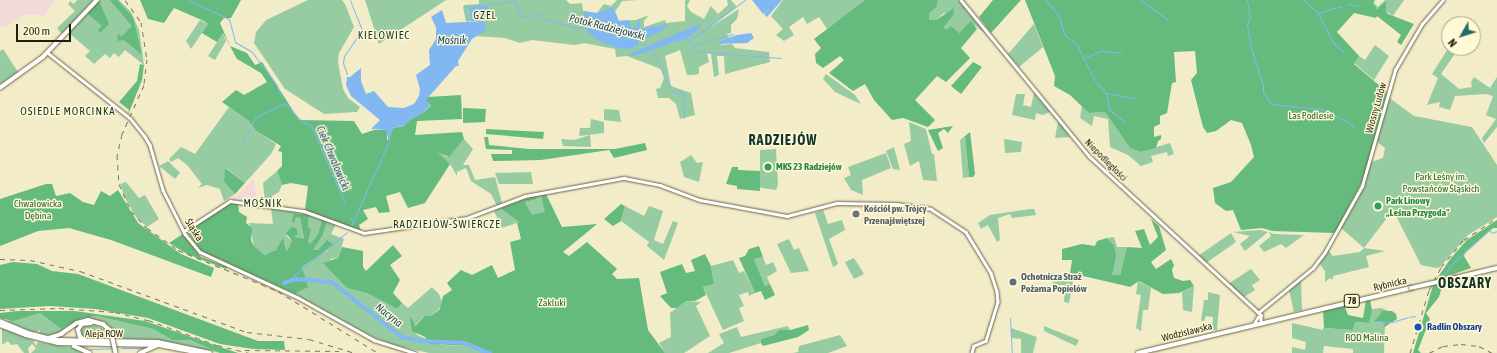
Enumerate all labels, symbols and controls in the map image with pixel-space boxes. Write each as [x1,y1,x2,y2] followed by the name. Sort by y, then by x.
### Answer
[473,8,497,22] district label: GZEL
[568,11,646,43] water label: Potok Radziejowski
[18,16,73,42] scale bar
[1441,16,1481,56] north arrow
[23,24,50,38] text: 200 m
[358,28,410,42] district label: KIELOWIEC
[437,33,467,47] water label: Mośnik
[1446,37,1459,49] text: N
[1363,81,1389,135] street label: Wiosny Ludów
[20,104,116,118] district label: OSIEDLE MORCINKA
[1288,110,1334,122] park label: Las Podlesie
[314,124,352,192] water label: Ciek Chwałowicki
[749,132,817,148] district label: RADZIEJÓW
[1082,136,1130,184] street label: Niepodległości
[776,161,842,173] place label: MKS 23 Radziejów
[763,162,773,172] marker: MKS 23 Radziejów
[1403,170,1479,194] park label: Park Leśny im. Powstańców Śląskich
[1386,194,1449,218] place label: Park Linowy ,,Leśna Przygoda"
[243,196,283,210] district label: MOŚNIK
[14,197,62,220] park label: Chwałowicka Dębina
[1373,201,1383,211] marker: Park Linowy ,,Leśna Przygoda"
[864,202,927,226] place label: Kościół pw. Trójcy Przenajświętszej
[851,209,861,219] marker: Kościół pw. Trójcy Przenajświętszej
[183,217,205,243] street label: Śląska
[393,217,501,231] district label: RADZIEJÓW-ŚWIERCZE
[1021,270,1087,294] place label: Ochotnicza Straż Pożarna Popielów
[1372,274,1408,294] street label: Rybnicka
[1438,275,1492,291] district label: OBSZARY
[1008,277,1018,287] marker: Ochotnicza Straż Pożarna Popielów
[1343,294,1361,308] road number: 78
[538,297,566,309] park label: Zakluki
[373,300,405,330] water label: Nacyna
[1160,320,1214,344] street label: Wodzisławska
[1412,321,1424,333] marker: Radlin Obszary
[1427,321,1482,333] place label: Radlin Obszary
[85,328,123,340] street label: Aleja ROW
[1345,332,1389,344] park label: ROD Malina

